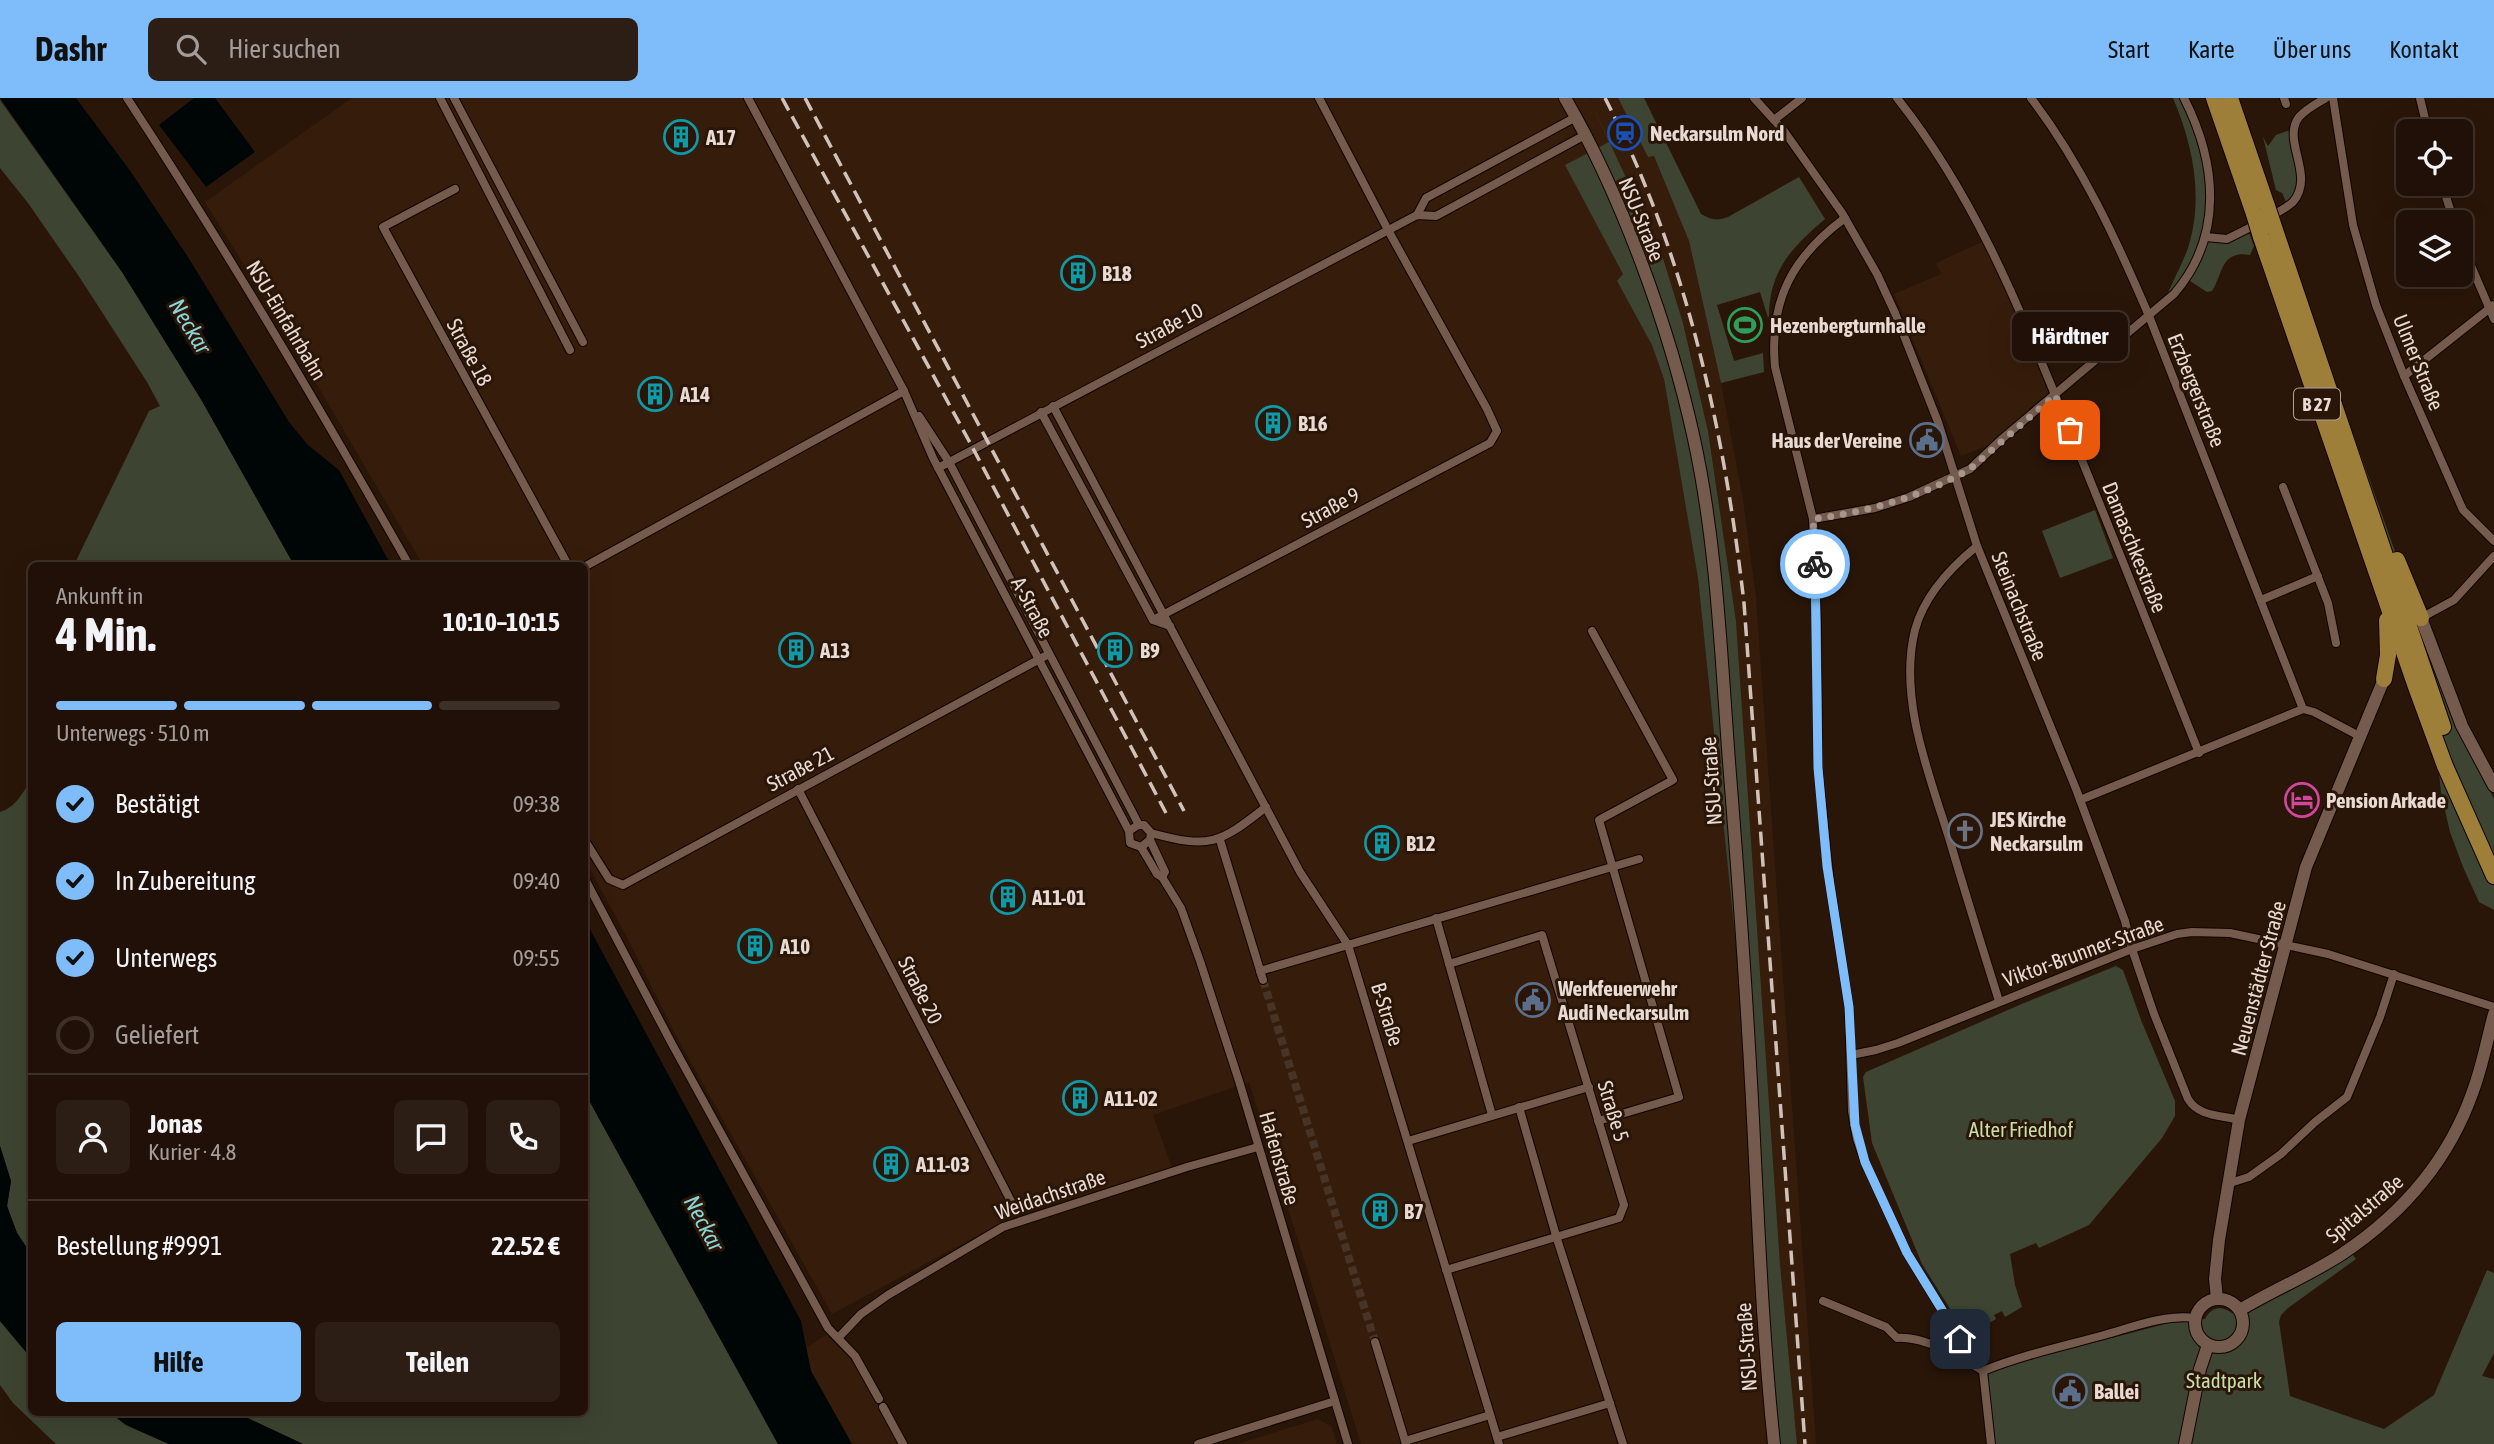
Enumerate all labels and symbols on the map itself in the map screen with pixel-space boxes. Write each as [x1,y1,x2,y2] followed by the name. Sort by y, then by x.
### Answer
[1606,114,1644,152] station icon: Neckarsulm Nord
[662,118,700,156] building icon: A17
[1650,121,1784,145] place label: Neckarsulm Nord
[705,125,736,149] place label: A17
[1614,173,1670,265] street label: NSU-Straße
[1059,254,1097,292] building icon: B18
[242,256,332,384] street label: NSU-Einfahrbahn
[1102,261,1132,285] place label: B18
[164,294,217,359] water label: Neckar
[1131,297,1207,353] street label: Straße 10
[1726,306,1764,344] sports icon: Hezenbergturnhalle
[2389,310,2449,414] street label: Ulmer Straße
[2012,311,2128,360] callout: Härdtner
[1770,313,1926,337] place label: Hezenbergturnhalle
[442,314,498,390] street label: Straße 18
[2163,330,2231,450] street label: Erzbergerstraße
[636,375,674,413] building icon: A14
[679,382,710,406] place label: A14
[2294,388,2340,420] road number: B 27
[2040,400,2100,460] pin
[1254,404,1292,442] building icon: B16
[1298,411,1328,435] place label: B16
[1908,421,1946,459] public building icon: Haus der Vereine
[1772,428,1902,452] place label: Haus der Vereine
[2098,478,2172,616] street label: Damaschkestraße
[1297,482,1363,532] street label: Straße 9
[1780,529,1850,599] courier
[1987,548,2053,664] street label: Steinachstraße
[1007,573,1059,641] street label: A-Straße
[777,631,815,669] building icon: A13
[1096,631,1134,669] building icon: B9
[819,638,850,662] place label: A13
[1140,638,1160,662] place label: B9
[1696,736,1726,826] street label: NSU-Straße
[762,740,838,796] street label: Straße 21
[2283,781,2321,819] hotel icon: Pension Arkade
[2326,788,2446,812] place label: Pension Arkade
[1989,807,2083,855] place label: JES Kirche Neckarsulm
[1946,812,1984,850] church icon: JES Kirche Neckarsulm
[1363,824,1401,862] building icon: B12
[1406,831,1436,855] place label: B12
[989,878,1027,916] building icon: A11-01
[1031,885,1086,909] place label: A11-01
[2226,898,2290,1058] street label: Neuenstädter Straße
[2000,911,2166,991] street label: Viktor-Brunner-Straße
[736,927,774,965] building icon: A10
[779,934,810,958] place label: A10
[894,952,948,1028] street label: Straße 20
[1557,976,1689,1024] place label: Werkfeuerwehr Audi Neckarsulm
[1367,979,1409,1049] street label: B-Straße
[1514,981,1552,1019] public building icon: Werkfeuerwehr Audi Neckarsulm
[1593,1078,1635,1144] street label: Straße 5
[1061,1079,1099,1117] building icon: A11-02
[1103,1086,1158,1110] place label: A11-02
[1255,1109,1305,1207] street label: Hafenstraße
[1969,1117,2074,1141] park label: Alter Friedhof
[872,1145,910,1183] building icon: A11-03
[915,1152,970,1176] place label: A11-03
[992,1164,1108,1224] street label: Weidachstraße
[2321,1169,2407,1247] street label: Spitalstraße
[679,1191,730,1256] water label: Neckar
[1361,1192,1399,1230] building icon: B7
[1404,1199,1424,1223] place label: B7
[1731,1302,1761,1392] street label: NSU-Straße
[1930,1309,1990,1369] pin
[2186,1368,2262,1392] park label: Stadtpark
[2051,1372,2089,1410] public building icon: Ballei
[2094,1379,2139,1403] place label: Ballei

